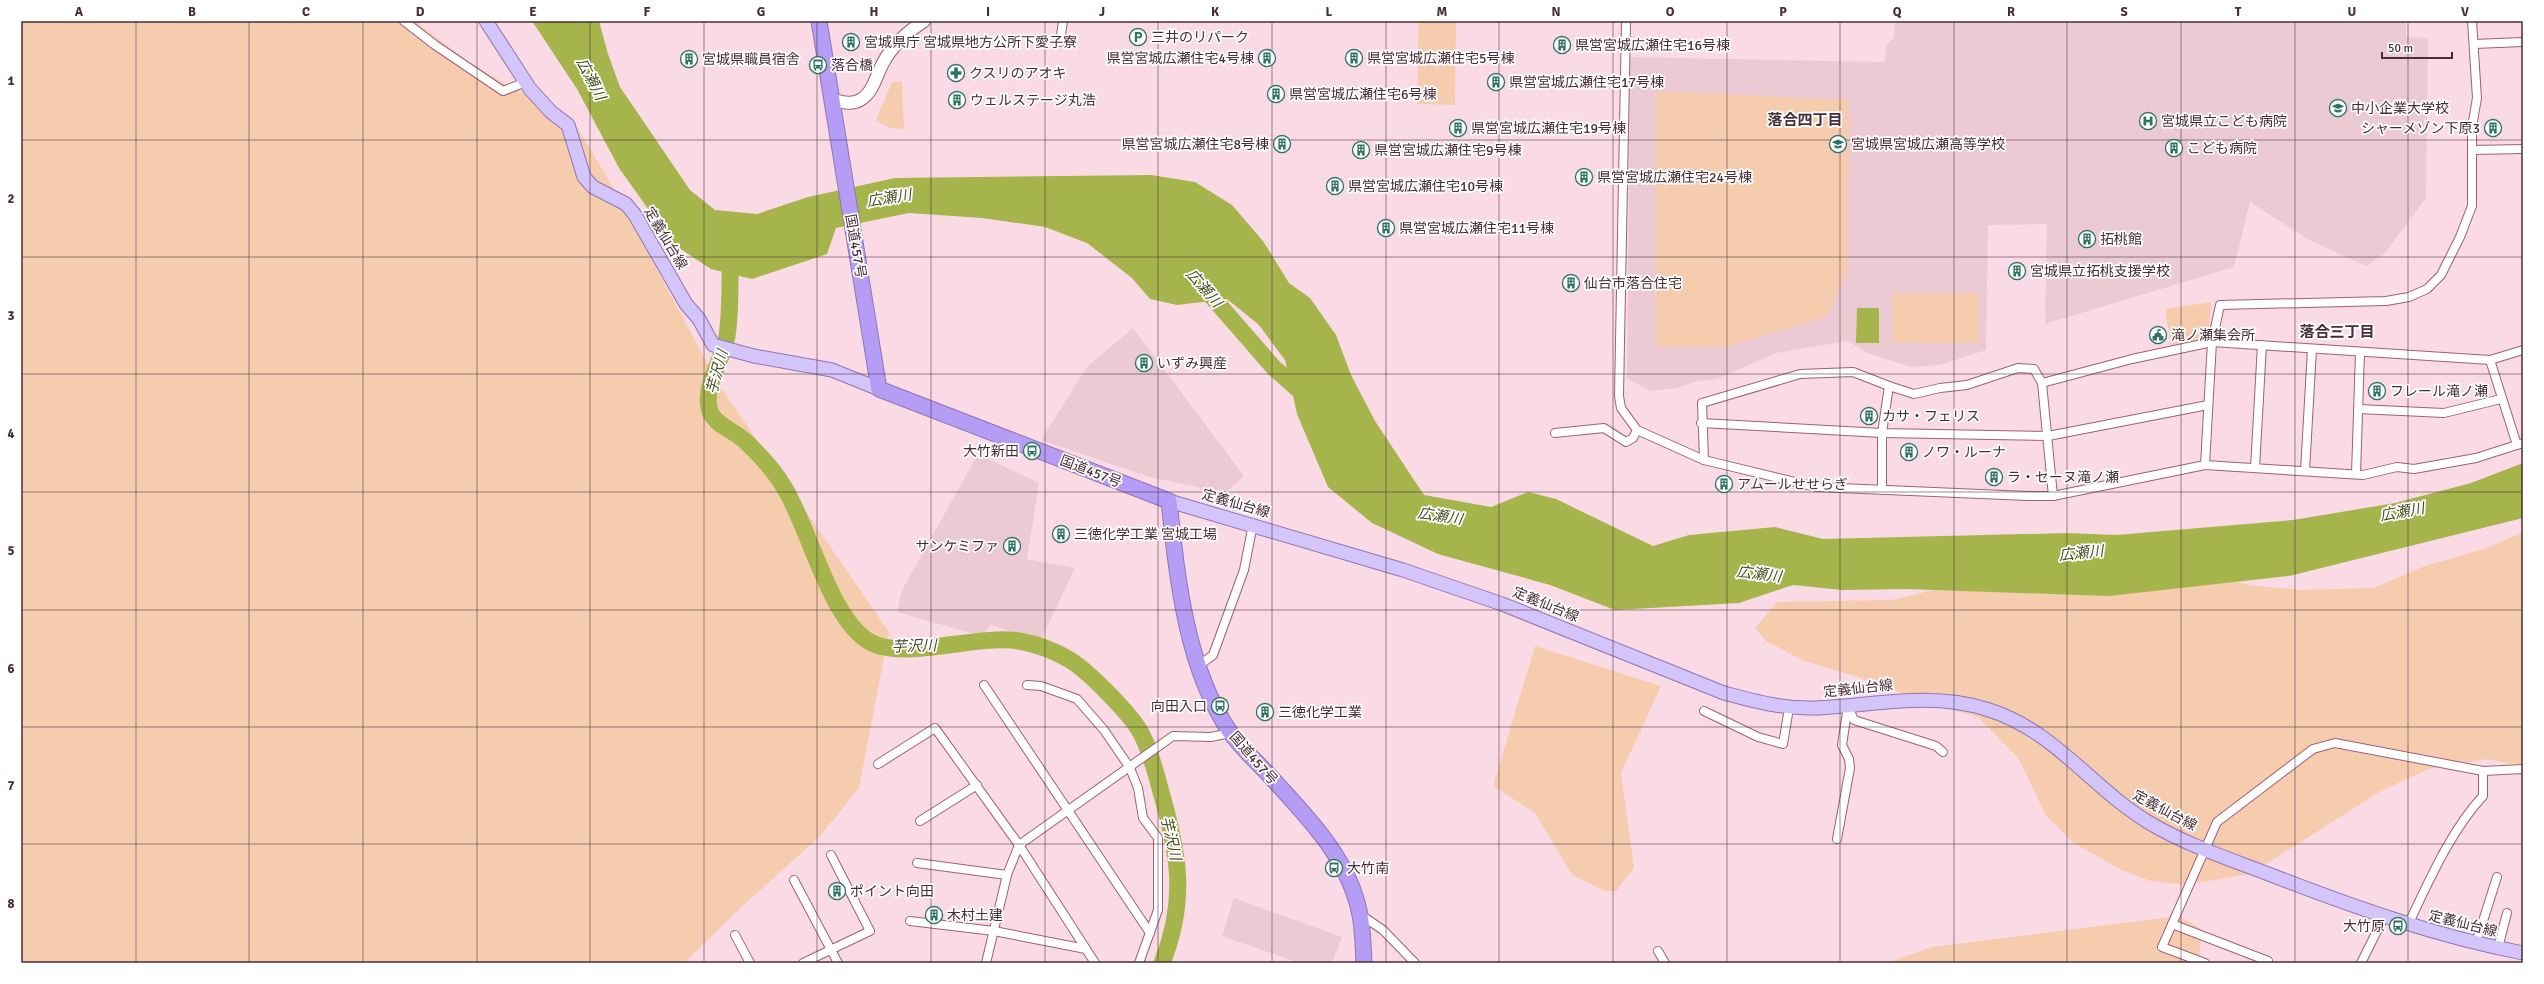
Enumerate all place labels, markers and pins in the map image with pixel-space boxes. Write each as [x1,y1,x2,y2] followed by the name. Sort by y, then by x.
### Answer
[1128,27,1148,47] parking icon: 三井のリパーク
[1151,29,1249,46] place label: 三井のリパーク
[841,32,861,52] building icon: 宮城県庁 宮城県地方公所下愛子寮
[864,34,1077,51] place label: 宮城県庁 宮城県地方公所下愛子寮
[1552,35,1572,55] building icon: 県営宮城広瀬住宅16号棟
[1575,37,1730,54] place label: 県営宮城広瀬住宅16号棟
[1257,48,1277,68] building icon: 県営宮城広瀬住宅4号棟
[1344,48,1364,68] building icon: 県営宮城広瀬住宅5号棟
[679,49,699,69] building icon: 宮城県職員宿舎
[1106,50,1254,67] place label: 県営宮城広瀬住宅4号棟
[1367,50,1515,67] place label: 県営宮城広瀬住宅5号棟
[702,51,800,68] place label: 宮城県職員宿舎
[808,55,828,75] bus stop icon: 落合橋
[831,57,873,74] place label: 落合橋
[946,63,966,83] pharmacy icon: クスリのアオキ
[969,65,1067,82] place label: クスリのアオキ
[1486,72,1506,92] building icon: 県営宮城広瀬住宅17号棟
[1509,74,1664,91] place label: 県営宮城広瀬住宅17号棟
[1266,84,1286,104] building icon: 県営宮城広瀬住宅6号棟
[1289,86,1437,103] place label: 県営宮城広瀬住宅6号棟
[947,90,967,110] building icon: ウェルステージ丸浩
[970,92,1096,109] place label: ウェルステージ丸浩
[2328,98,2348,118] school or university icon: 中小企業大学校
[2351,100,2449,117] place label: 中小企業大学校
[2138,111,2158,131] hospital icon: 宮城県立こども病院
[2161,113,2287,130] place label: 宮城県立こども病院
[1448,118,1468,138] building icon: 県営宮城広瀬住宅19号棟
[2483,118,2503,138] building icon: シャーメゾン下原3
[1471,120,1626,137] place label: 県営宮城広瀬住宅19号棟
[2361,120,2480,137] place label: シャーメゾン下原3
[1272,134,1292,154] building icon: 県営宮城広瀬住宅8号棟
[1828,134,1848,154] school or university icon: 宮城県宮城広瀬高等学校
[1121,136,1269,153] place label: 県営宮城広瀬住宅8号棟
[1851,136,2005,153] place label: 宮城県宮城広瀬高等学校
[2164,138,2184,158] building icon: こども病院
[1351,140,1371,160] building icon: 県営宮城広瀬住宅9号棟
[2187,140,2257,157] place label: こども病院
[1374,142,1522,159] place label: 県営宮城広瀬住宅9号棟
[1574,167,1594,187] building icon: 県営宮城広瀬住宅24号棟
[1597,169,1752,186] place label: 県営宮城広瀬住宅24号棟
[1325,176,1345,196] building icon: 県営宮城広瀬住宅10号棟
[1348,178,1503,195] place label: 県営宮城広瀬住宅10号棟
[1376,218,1396,238] building icon: 県営宮城広瀬住宅11号棟
[1399,220,1554,237] place label: 県営宮城広瀬住宅11号棟
[2077,229,2097,249] building icon: 拓桃館
[2100,231,2142,248] place label: 拓桃館
[2007,261,2027,281] building icon: 宮城県立拓桃支援学校
[2030,263,2170,280] place label: 宮城県立拓桃支援学校
[1561,273,1581,293] building icon: 仙台市落合住宅
[1584,275,1682,292] place label: 仙台市落合住宅
[2148,325,2168,345] public building icon: 滝ノ瀬集会所
[2171,327,2255,344] place label: 滝ノ瀬集会所
[1134,353,1154,373] building icon: いずみ興産
[1157,355,1227,372] place label: いずみ興産
[2367,381,2387,401] building icon: フレール滝ノ瀬
[2390,383,2488,400] place label: フレール滝ノ瀬
[1859,406,1879,426] building icon: カサ・フェリス
[1882,408,1980,425] place label: カサ・フェリス
[1022,441,1042,461] bus stop icon: 大竹新田
[1899,442,1919,462] building icon: ノワ・ルーナ
[963,443,1019,460] place label: 大竹新田
[1922,444,2006,461] place label: ノワ・ルーナ
[1984,467,2004,487] building icon: ラ・セーヌ滝ノ瀬
[2007,469,2119,486] place label: ラ・セーヌ滝ノ瀬
[1714,474,1734,494] building icon: アムールせせらぎ
[1737,476,1848,493] place label: アムールせせらぎ
[1051,524,1071,544] building icon: 三徳化学工業 宮城工場
[1074,526,1217,543] place label: 三徳化学工業 宮城工場
[1002,536,1022,556] building icon: サンケミファ
[915,538,999,555] place label: サンケミファ
[1210,696,1230,716] bus stop icon: 向田入口
[1151,698,1207,715] place label: 向田入口
[1255,702,1275,722] building icon: 三徳化学工業
[1278,704,1362,721] place label: 三徳化学工業
[1324,858,1344,878] bus stop icon: 大竹南
[1347,860,1389,877] place label: 大竹南
[827,881,847,901] building icon: ポイント向田
[850,883,934,900] place label: ポイント向田
[924,905,944,925] building icon: 木村土建
[947,907,1003,924] place label: 木村土建
[2388,916,2408,936] bus stop icon: 大竹原
[2343,918,2385,935] place label: 大竹原

